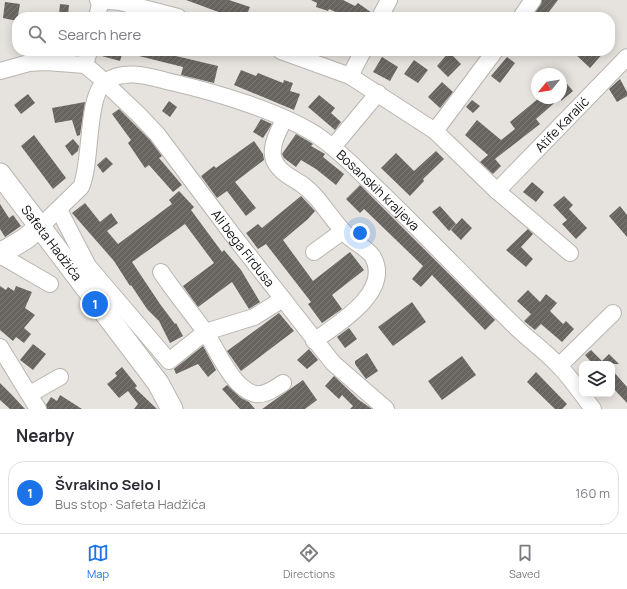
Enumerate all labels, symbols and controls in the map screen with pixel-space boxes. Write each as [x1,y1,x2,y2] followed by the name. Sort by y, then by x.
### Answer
[12,12,615,56] search box
[26,23,48,45] icon: search
[58,24,141,45] text: Search here
[531,68,567,104] north arrow
[531,93,593,156] street label: Atife Karalić
[333,145,424,234] street label: Bosanskih kraljeva
[17,201,86,284] street label: Safeta Hadžića
[208,206,279,290] street label: Ali bega Firdusa
[350,223,370,243] your location
[82,289,108,319] pin: 1
[579,361,615,397] map controls
[579,361,615,397] button: layers
[16,424,74,447] text: Nearby
[55,474,161,495] text: Švrakino Selo I
[27,484,33,502] text: 1
[575,484,610,502] text: 160 m
[55,495,206,513] text: Bus stop · Safeta Hadžića
[87,542,109,581] tab: Map
[283,542,335,581] tab: Directions
[509,542,540,581] tab: Saved

